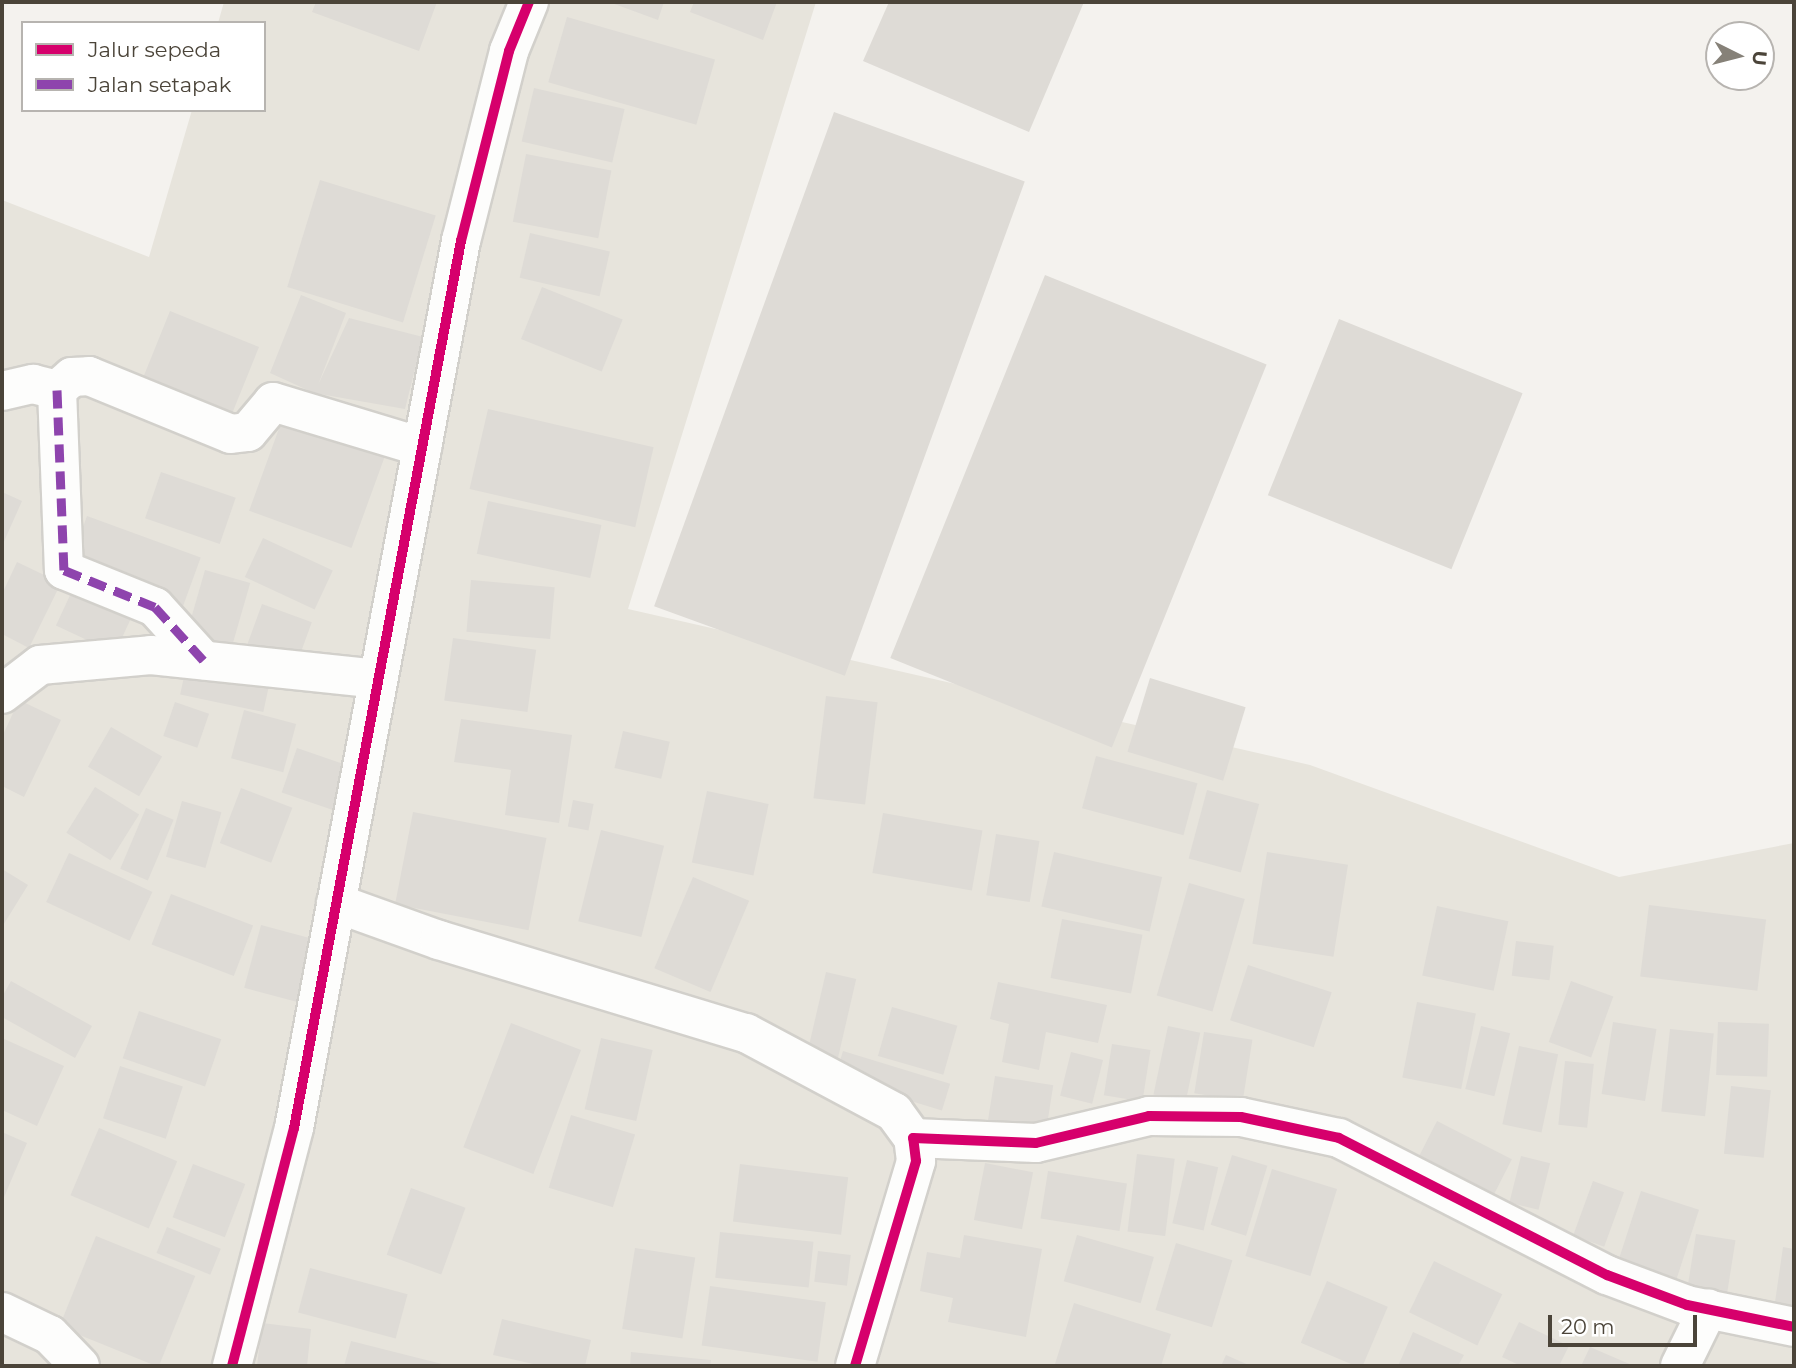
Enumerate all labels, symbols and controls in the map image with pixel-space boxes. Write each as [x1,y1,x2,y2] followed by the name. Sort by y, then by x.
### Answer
[21,21,266,112] legend
[1705,21,1775,91] north arrow
[88,37,221,62] text: Jalur sepeda
[1747,49,1772,67] text: U
[88,72,231,97] text: Jalan setapak
[1551,1302,1700,1346] scale bar
[1561,1314,1615,1339] text: 20 m

